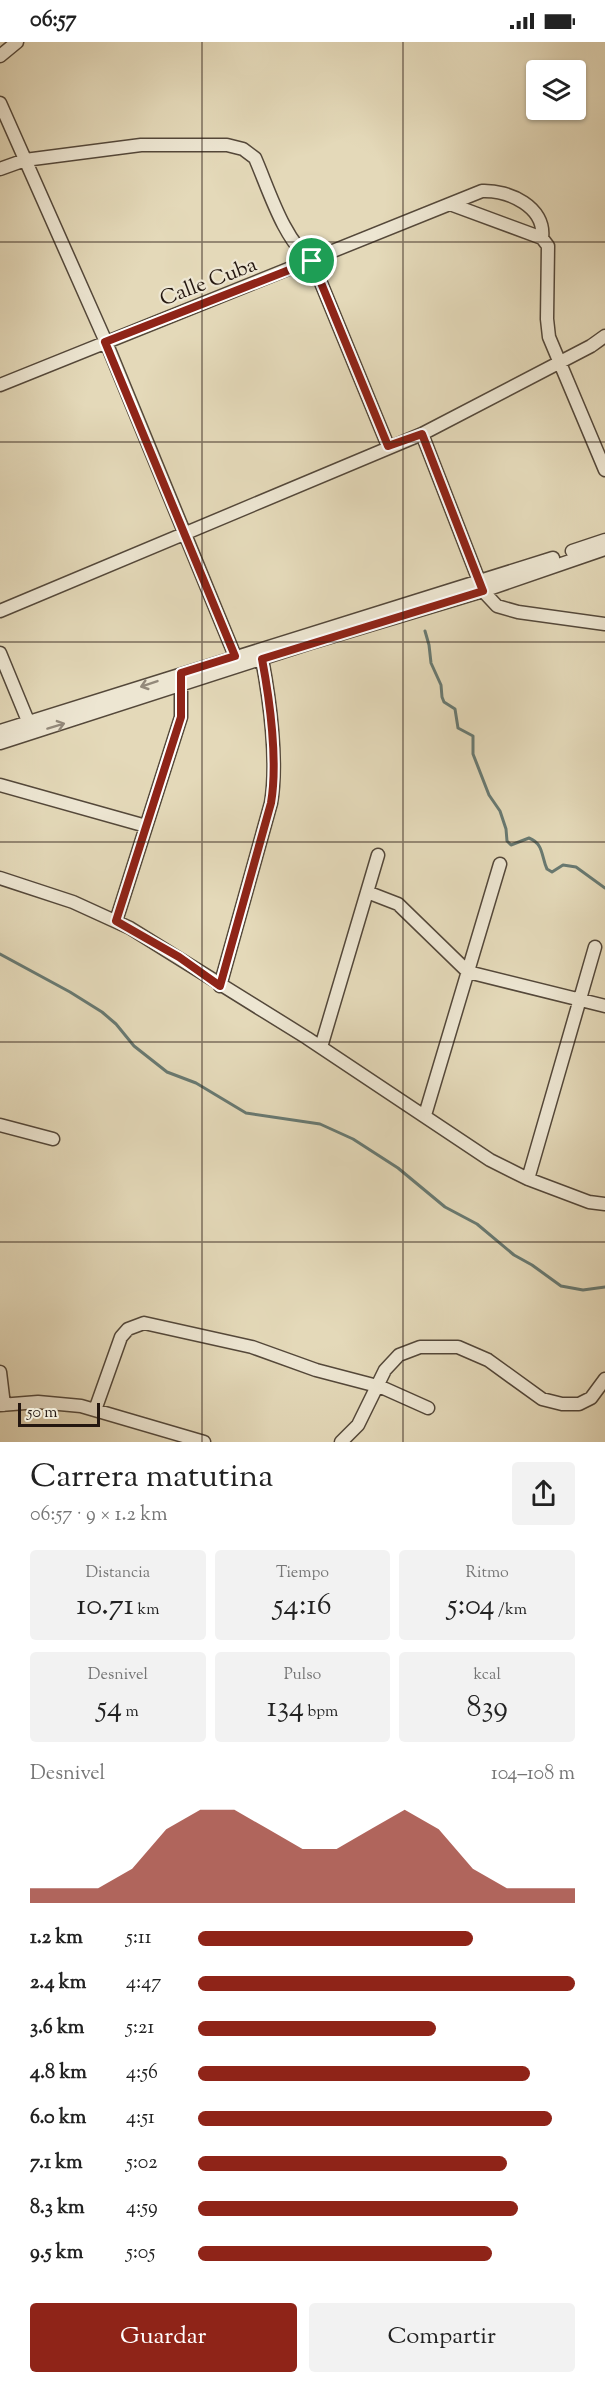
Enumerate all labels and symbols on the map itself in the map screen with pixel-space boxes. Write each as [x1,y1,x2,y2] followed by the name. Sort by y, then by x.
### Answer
[286,235,337,286] pin
[156,251,262,315] street label: Calle Cuba
[140,679,159,690] one-way arrow
[46,720,65,731] one-way arrow
[18,1400,100,1428] scale bar

